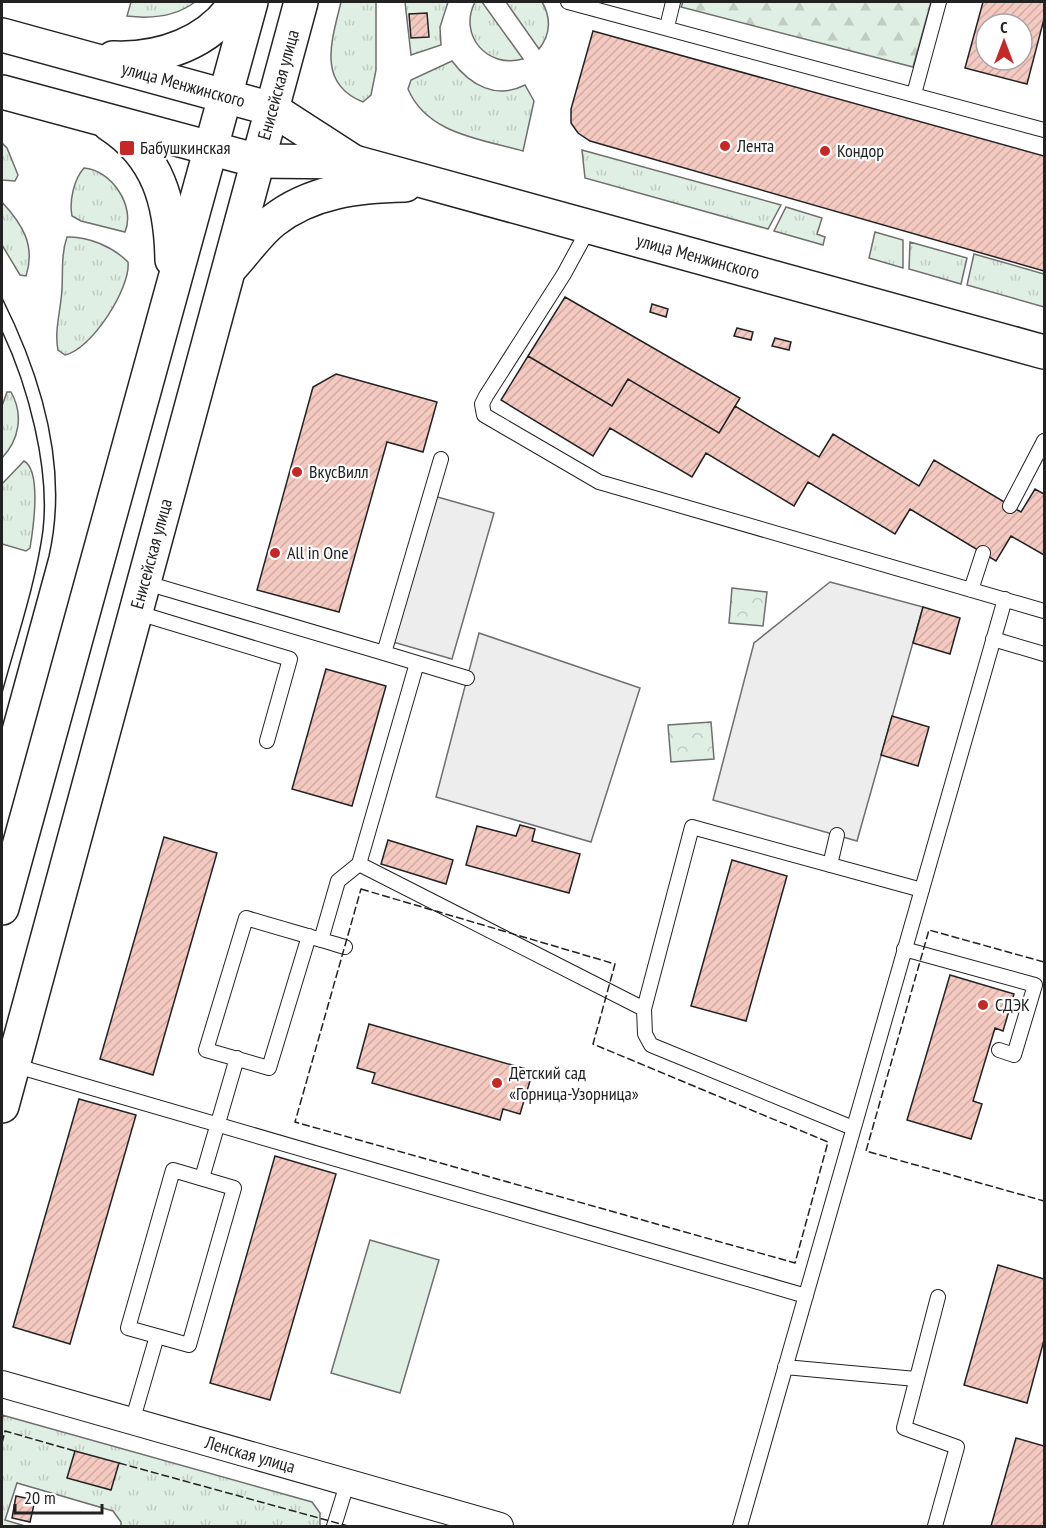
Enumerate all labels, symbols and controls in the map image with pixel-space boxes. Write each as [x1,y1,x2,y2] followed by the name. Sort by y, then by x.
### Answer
[974,12,1034,72] north arrow
[1000,17,1008,37] text: С
[252,27,304,142] street label: Енисейская улица
[119,56,248,112] street label: улица Менжинского
[736,134,774,157] place label: Лента
[140,136,231,159] place label: Бабушкинская
[118,139,136,157] marker: Бабушкинская
[718,139,732,153] marker: Лента
[837,139,884,162] place label: Кондор
[818,144,832,158] marker: Кондор
[634,228,763,284] street label: улица Менжинского
[309,460,369,483] place label: ВкусВилл
[290,465,304,479] marker: ВкусВилл
[125,496,177,611] street label: Енисейская улица
[287,541,349,564] place label: All in One
[268,546,282,560] marker: All in One
[995,993,1030,1016] place label: СДЭК
[976,998,990,1012] marker: СДЭК
[509,1061,639,1105] place label: Детский сад «Горница-Узорница»
[490,1076,504,1090] marker: Детский сад «Горница-Узорница»
[202,1430,298,1478] street label: Ленская улица
[15,1477,102,1515] scale bar
[24,1486,56,1509] text: 20 m

